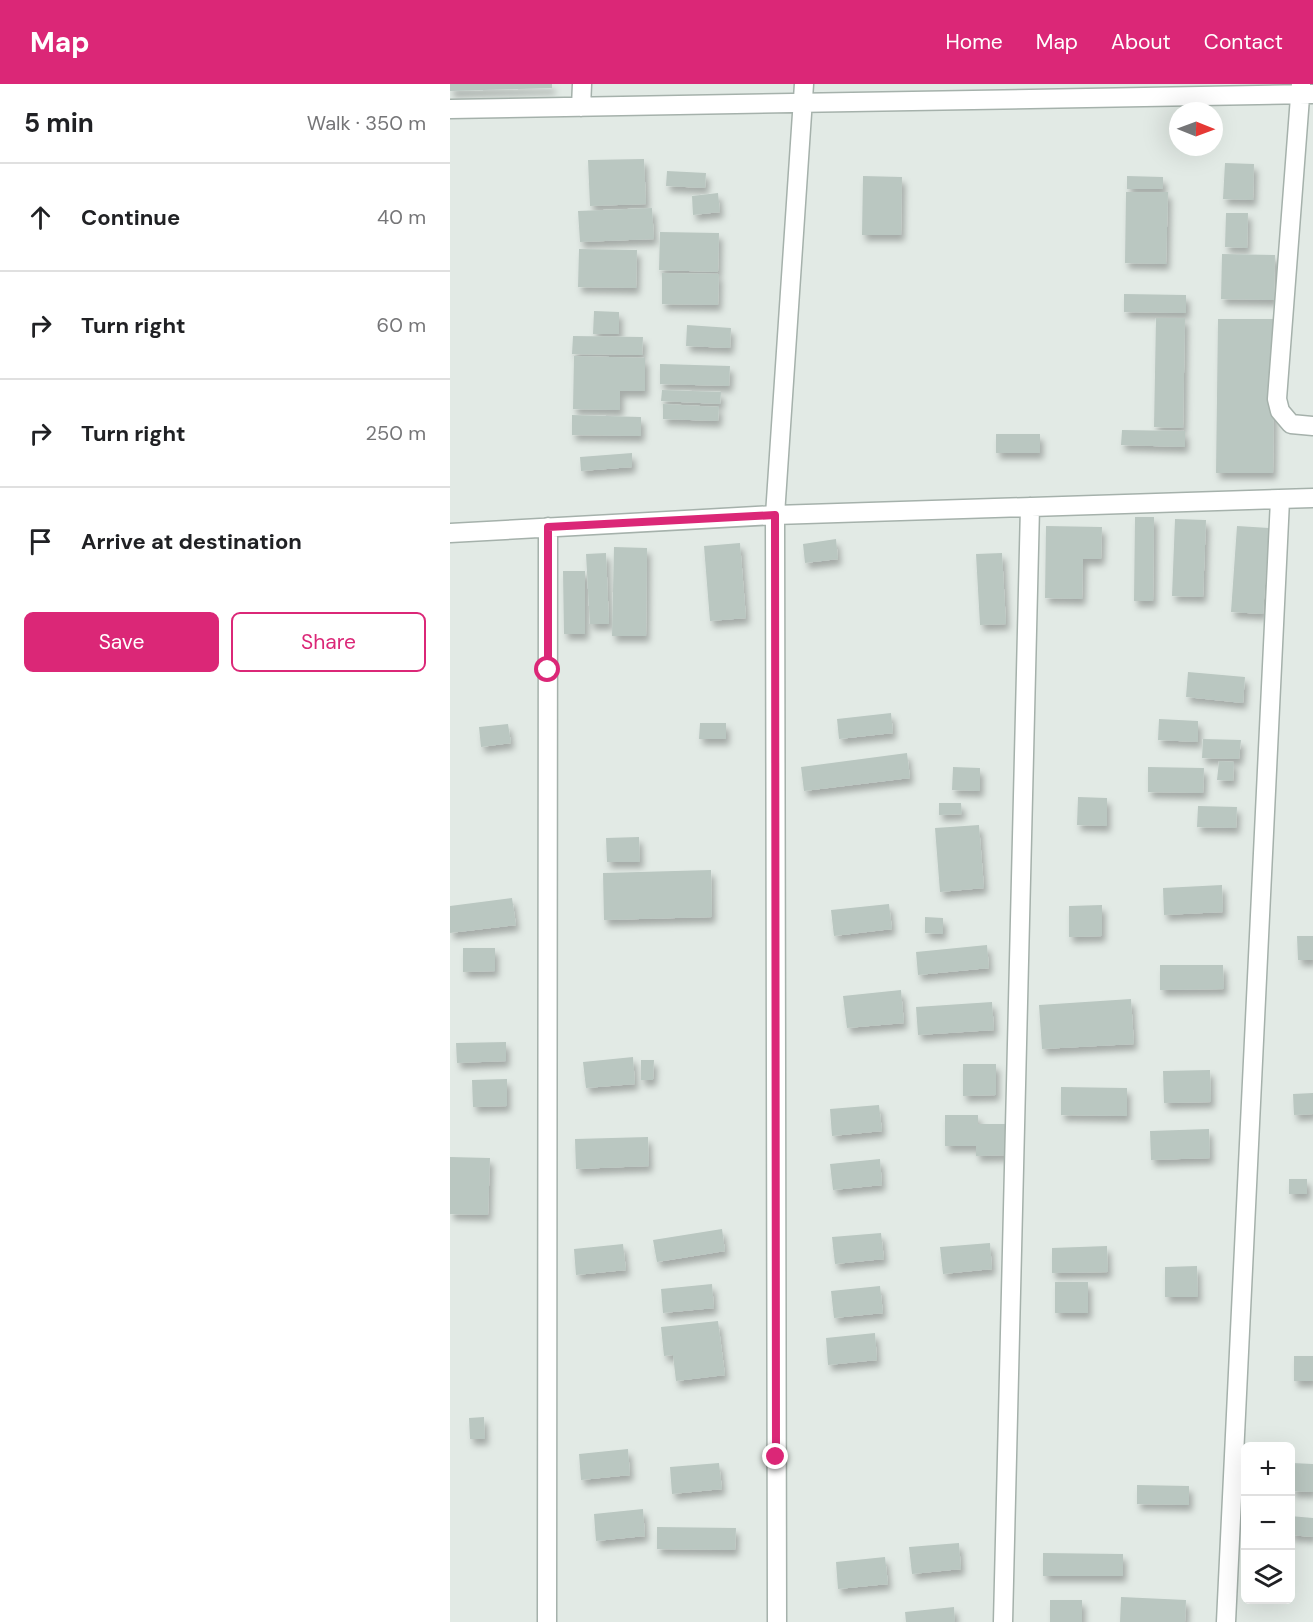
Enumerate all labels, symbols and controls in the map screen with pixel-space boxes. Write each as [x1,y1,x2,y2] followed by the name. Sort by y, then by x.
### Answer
[30,24,90,61] text: Map
[945,28,1003,56] text: Home
[1036,28,1078,56] text: Map
[1111,28,1171,56] text: About
[1204,28,1283,56] text: Contact
[1169,102,1223,156] north arrow
[24,106,94,140] text: 5 min
[307,110,426,136] text: Walk · 350 m
[24,201,57,234] icon: ahead
[81,203,180,232] text: Continue
[377,204,426,230] text: 40 m
[24,309,57,342] icon: right
[81,311,186,340] text: Turn right
[377,312,426,338] text: 60 m
[24,417,57,450] icon: right
[81,419,186,448] text: Turn right
[365,420,426,446] text: 250 m
[24,525,57,558] icon: arrive
[81,527,302,556] text: Arrive at destination
[24,612,219,672] button: Save
[231,612,426,672] button: Share
[534,656,560,682] route start
[1241,1442,1295,1604] map controls
[1241,1442,1295,1496] button: +
[762,1443,788,1469] route end
[1241,1496,1295,1550] button: −
[1241,1550,1295,1604] button: layers

